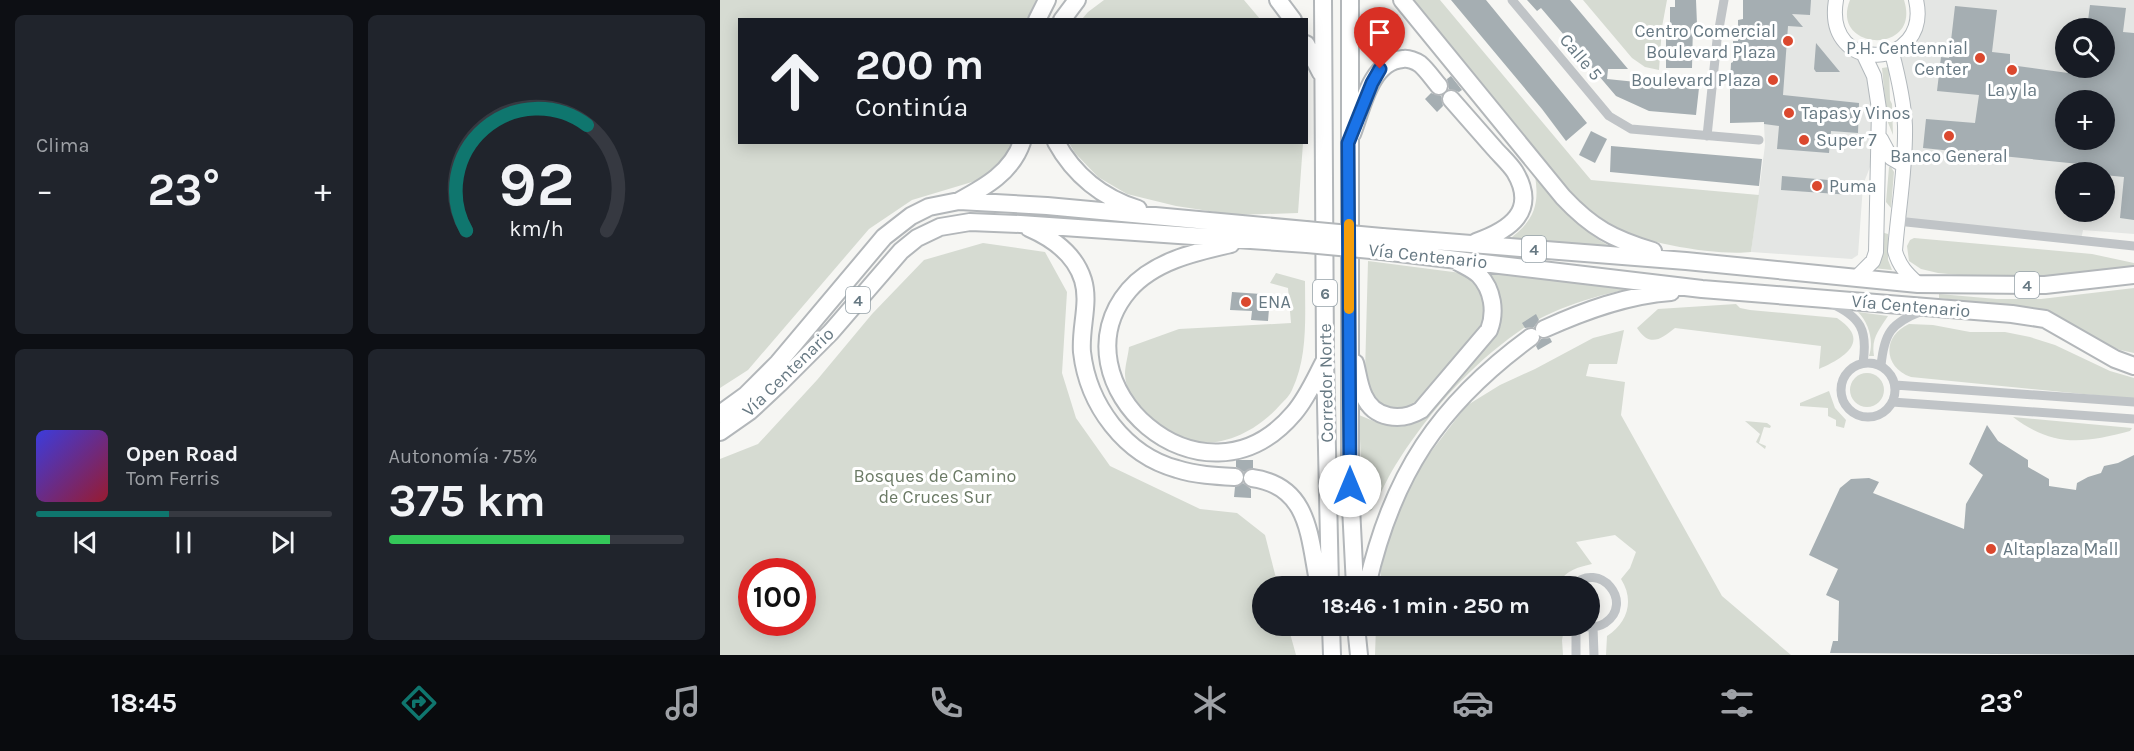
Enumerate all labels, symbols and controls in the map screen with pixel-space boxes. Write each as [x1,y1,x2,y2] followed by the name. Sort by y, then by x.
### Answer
[1354,7,1405,69] pin
[1363,16,1396,49] icon: arrive
[2055,18,2115,222] map controls
[2055,18,2115,78] button: search
[1634,20,1776,63] place label: Centro Comercial Boulevard Plaza
[1555,29,1607,85] street label: Calle 5
[1781,34,1795,48] marker: Centro Comercial Boulevard Plaza
[1846,37,1968,80] place label: P.H. Centennial Center
[855,40,984,90] text: 200 m
[756,42,834,120] icon: ahead
[1973,51,1987,65] marker: P.H. Centennial Center
[2005,63,2019,77] marker: La y la
[1631,69,1761,91] place label: Boulevard Plaza
[1766,73,1780,87] marker: Boulevard Plaza
[1987,79,2037,101] place label: La y la
[2055,90,2115,150] button: +
[855,91,968,123] text: Continúa
[1801,102,1911,124] place label: Tapas y Vinos
[1782,106,1796,120] marker: Tapas y Vinos
[1816,129,1877,151] place label: Super 7
[1942,129,1956,143] marker: Banco General
[1797,133,1811,147] marker: Super 7
[36,134,90,157] text: Clima
[1890,145,2008,167] place label: Banco General
[498,148,574,221] text: 92
[2055,162,2115,222] button: −
[147,164,220,216] text: 23°
[36,171,53,209] text: −
[314,171,331,209] text: +
[1829,175,1877,197] place label: Puma
[1810,179,1824,193] marker: Puma
[509,217,563,242] text: km/h
[1522,236,1546,262] road number: 4
[1368,239,1488,273] street label: Vía Centenario
[2015,272,2039,298] road number: 4
[1313,280,1337,306] road number: 6
[846,287,870,313] road number: 4
[1851,290,1971,322] street label: Vía Centenario
[1258,291,1291,313] place label: ENA
[1239,295,1253,309] marker: ENA
[737,323,839,421] street label: Vía Centenario
[1314,323,1338,443] street label: Corredor Norte
[126,441,238,467] text: Open Road
[389,445,538,468] text: Autonomía · 75%
[1318,454,1382,518] position arrow
[854,465,1016,508] park label: Bosques de Camino de Cruces Sur
[126,467,220,490] text: Tom Ferris
[389,475,546,527] text: 375 km
[69,526,102,559] icon: previous
[167,526,200,559] icon: pause
[266,526,299,559] icon: next
[2003,538,2119,560] place label: Altaplaza Mall
[1984,542,1998,556] marker: Altaplaza Mall
[738,558,816,636] speed limit sign: 100
[1322,593,1530,619] text: 18:46 · 1 min · 250 m
[398,682,440,724] icon: directions
[662,682,704,724] icon: music
[925,682,967,724] icon: phone
[1189,682,1231,724] icon: climate
[1452,682,1494,724] icon: car
[1716,682,1758,724] icon: filters
[111,687,177,719] text: 18:45
[1980,687,2023,719] text: 23°

